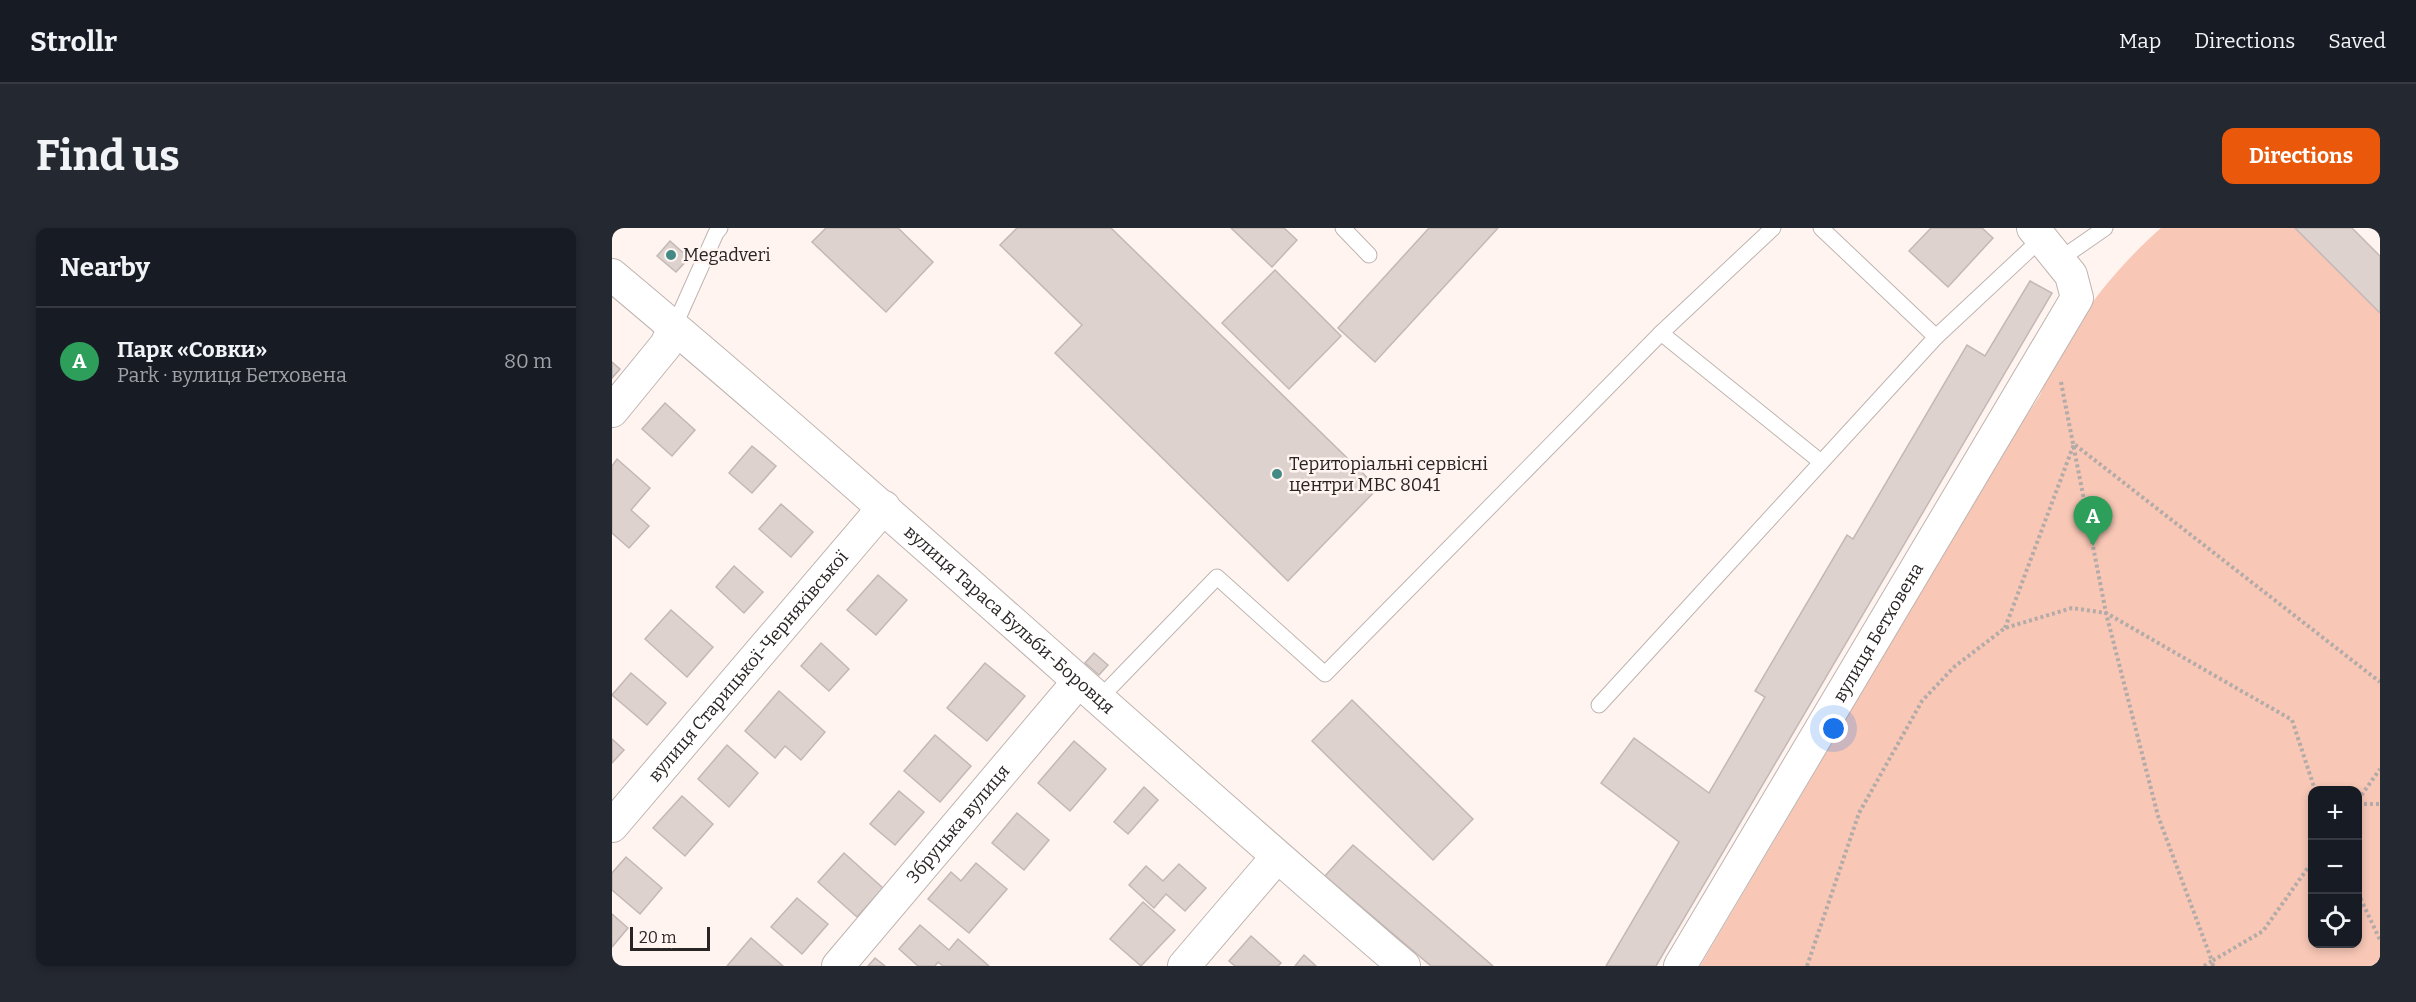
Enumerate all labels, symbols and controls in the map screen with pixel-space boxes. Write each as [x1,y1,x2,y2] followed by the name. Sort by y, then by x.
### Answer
[30,25,117,58] text: Strollr
[2119,28,2161,54] text: Map
[2194,28,2295,54] text: Directions
[2328,28,2386,54] text: Saved
[2222,128,2380,184] button: Directions
[36,131,180,181] text: Find us
[683,244,771,266] place label: Megadveri
[664,248,678,262] marker: Megadveri
[60,252,150,283] text: Nearby
[117,336,267,363] text: Парк «Совки»
[72,349,87,373] text: A
[504,349,552,373] text: 80 m
[117,363,347,387] text: Park · вулиця Бетховена
[1289,453,1488,496] place label: Територіальні сервісні центри МВС 8041
[1270,467,1284,481] marker: Територіальні сервісні центри МВС 8041
[2074,496,2112,546] pin: A
[900,521,1119,719] street label: вулиця Тараса Бульби-Боровця
[644,546,853,786] street label: вулиця Старицької-Черняхівської
[1828,559,1928,706] street label: вулиця Бетховена
[1819,714,1848,743] your location
[902,760,1014,888] street label: Збруцька вулиця
[2308,786,2362,948] map controls
[2308,786,2362,840] button: +
[2308,840,2362,894] button: −
[2308,894,2362,948] button: locate
[630,924,710,952] scale bar
[639,928,676,947] text: 20 m

